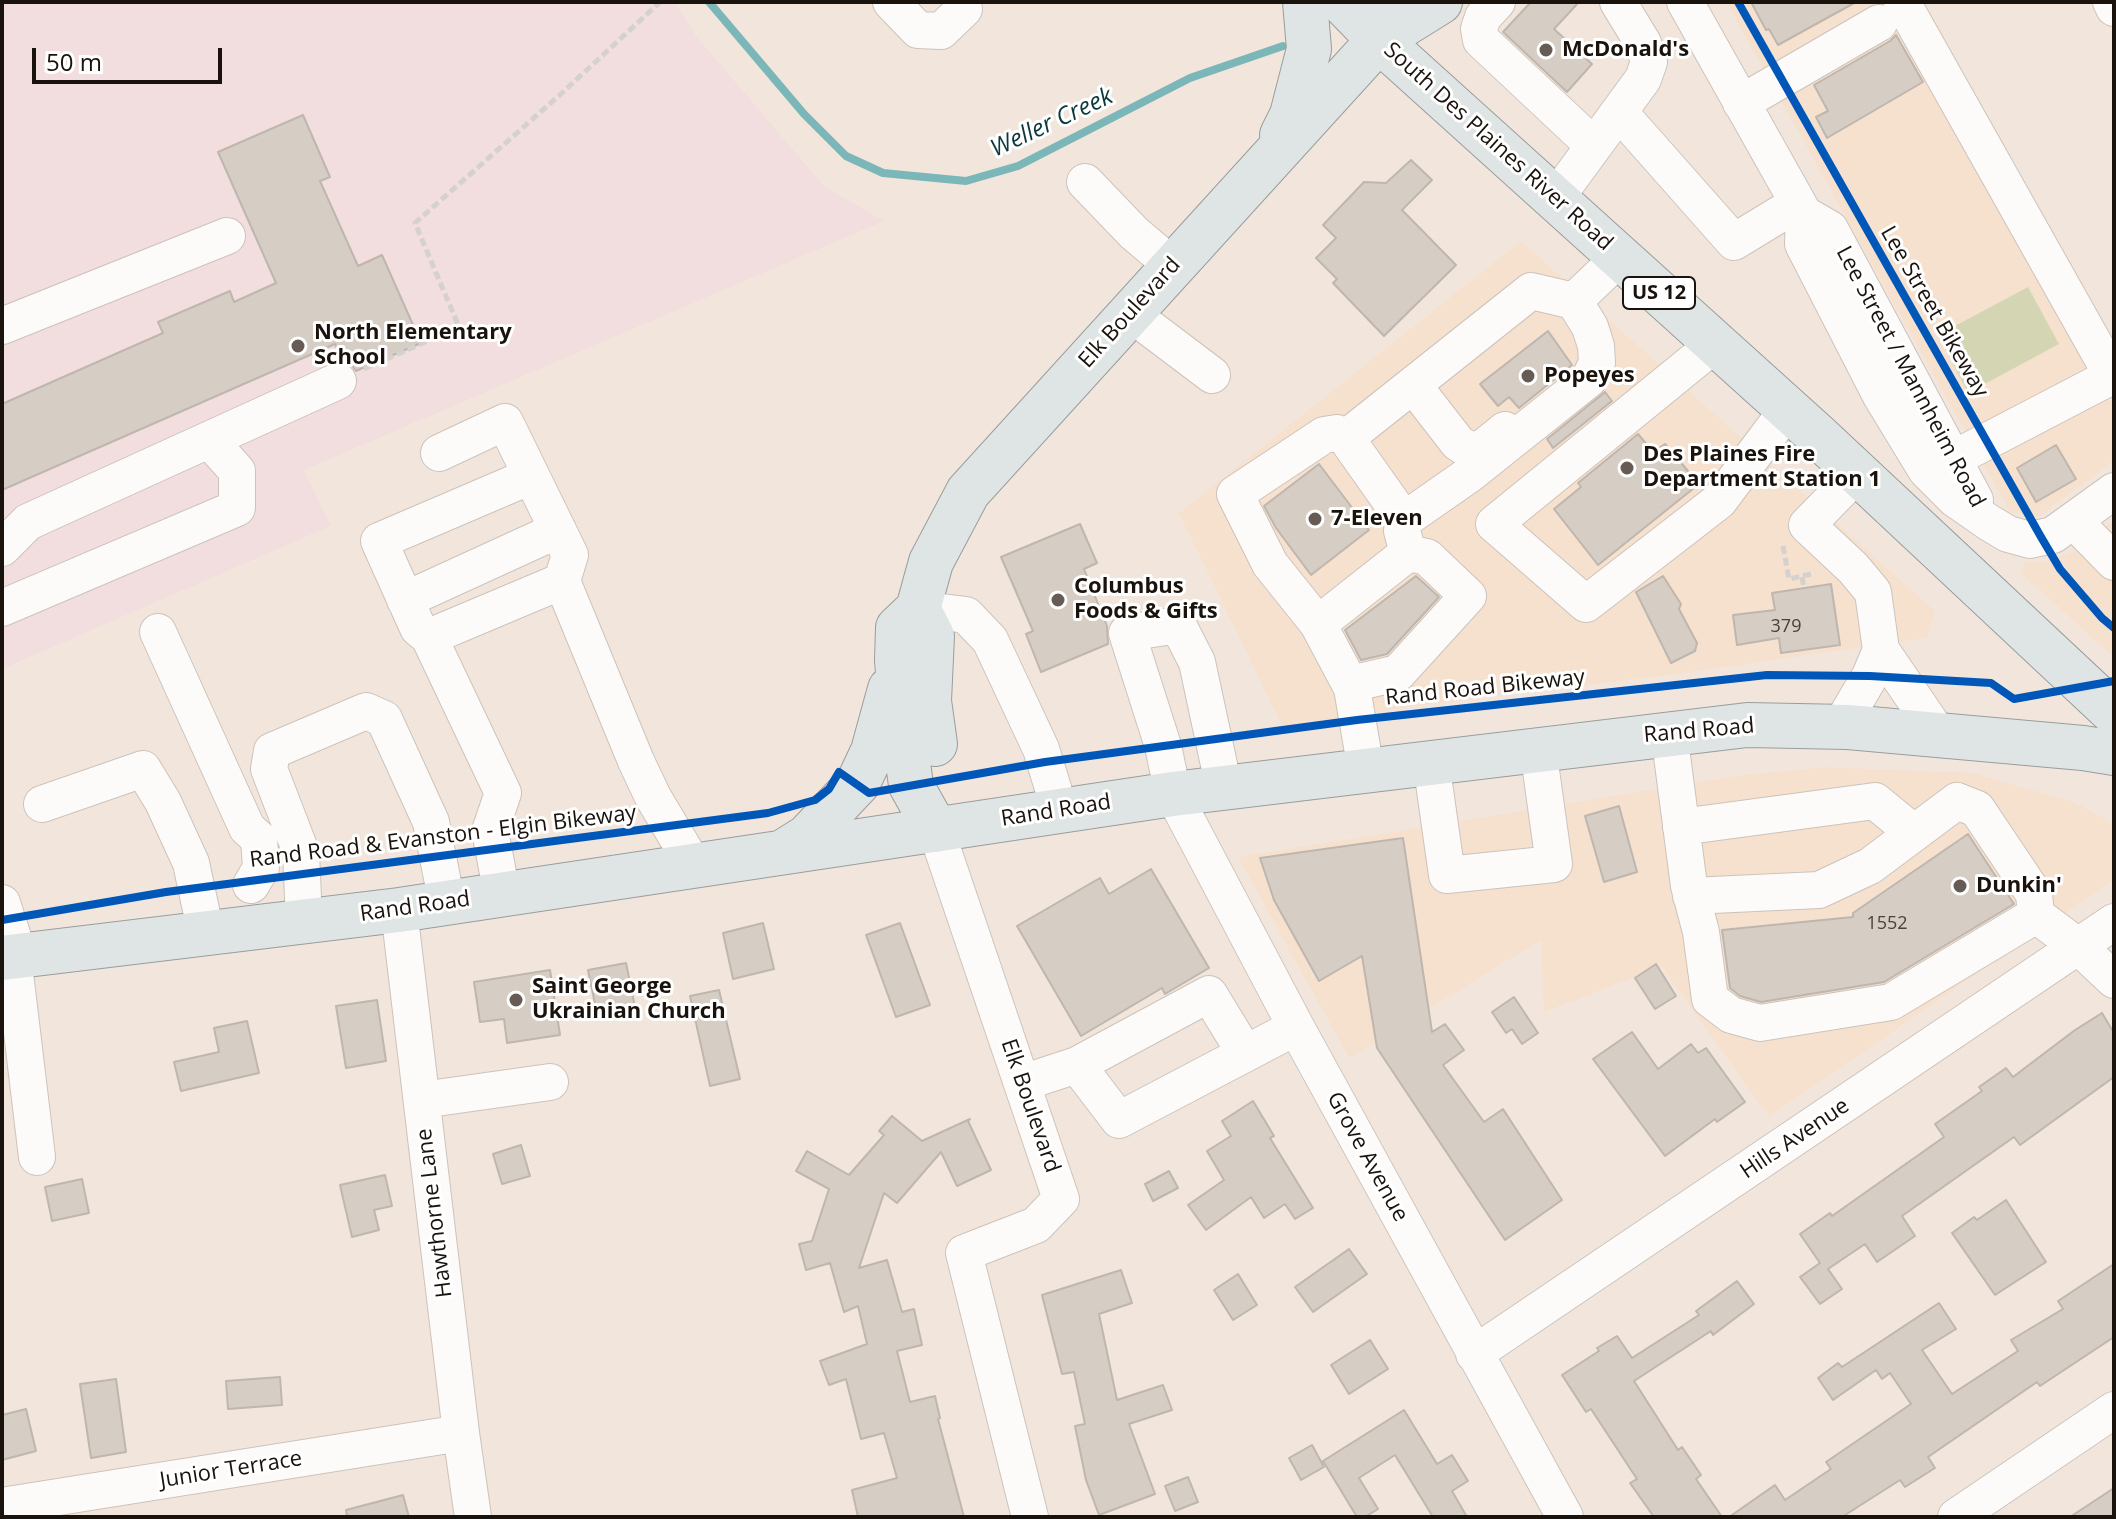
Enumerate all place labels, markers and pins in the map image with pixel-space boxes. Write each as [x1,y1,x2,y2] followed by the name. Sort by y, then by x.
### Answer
[1562,37,1689,63] place label: McDonald's
[1537,41,1555,59] marker: McDonald's
[314,320,512,372] place label: North Elementary School
[289,337,307,355] marker: North Elementary School
[1544,363,1635,389] place label: Popeyes
[1519,367,1537,385] marker: Popeyes
[1643,442,1881,494] place label: Des Plaines Fire Department Station 1
[1618,459,1636,477] marker: Des Plaines Fire Department Station 1
[1331,506,1423,532] place label: 7-Eleven
[1306,510,1324,528] marker: 7-Eleven
[1074,574,1218,626] place label: Columbus Foods & Gifts
[1049,591,1067,609] marker: Columbus Foods & Gifts
[1976,873,2062,899] place label: Dunkin'
[1951,877,1969,895] marker: Dunkin'
[532,974,726,1026] place label: Saint George Ukrainian Church
[507,991,525,1009] marker: Saint George Ukrainian Church

